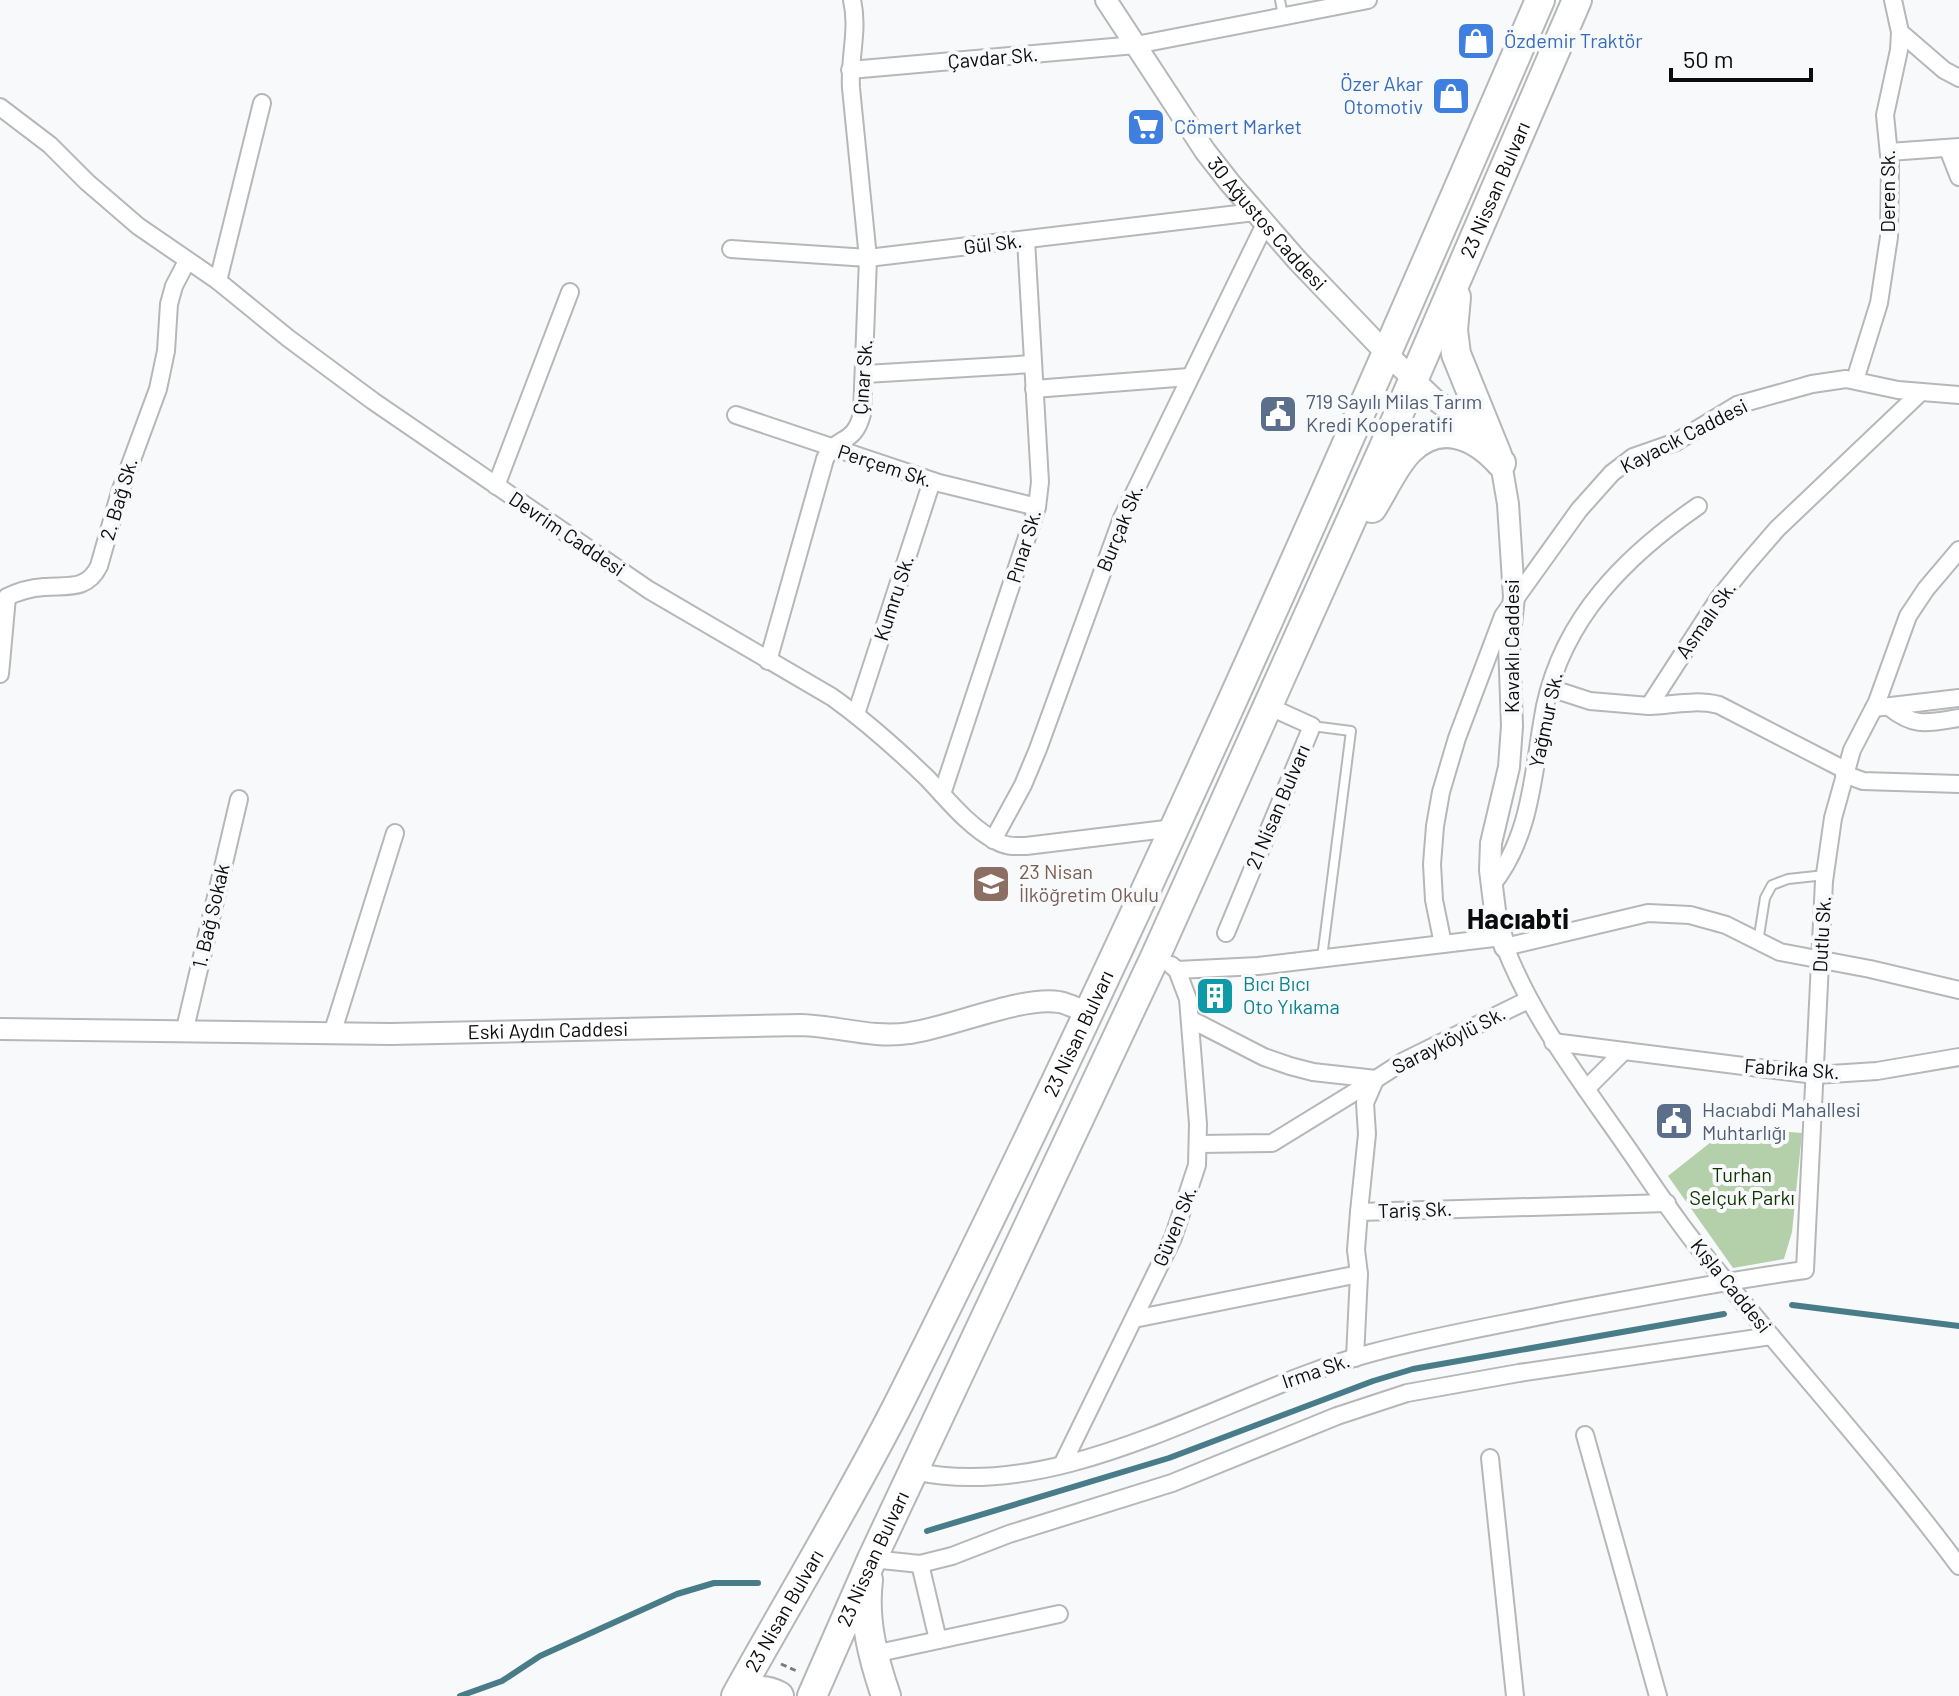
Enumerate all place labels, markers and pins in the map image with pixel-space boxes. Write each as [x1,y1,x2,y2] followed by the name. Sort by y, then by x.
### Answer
[1455,20,1497,62] shop icon: Özdemir Traktör
[1504,28,1643,52] place label: Özdemir Traktör
[1340,71,1423,118] place label: Özer Akar Otomotiv
[1430,75,1472,117] shop icon: Özer Akar Otomotiv
[1125,106,1167,148] supermarket icon: Cömert Market
[1174,114,1302,138] place label: Cömert Market
[1306,389,1482,436] place label: 719 Sayılı Milas Tarım Kredi Kooperatifi
[1257,393,1299,435] public building icon: 719 Sayılı Milas Tarım Kredi Kooperatifi
[1019,859,1159,906] place label: 23 Nisan İlköğretim Okulu
[970,863,1012,905] school or university icon: 23 Nisan İlköğretim Okulu
[1243,971,1340,1018] place label: Bıcı Bıcı Oto Yıkama
[1194,975,1236,1017] building icon: Bıcı Bıcı Oto Yıkama
[1702,1097,1861,1144] place label: Hacıabdi Mahallesi Muhtarlığı
[1653,1100,1695,1142] public building icon: Hacıabdi Mahallesi Muhtarlığı

